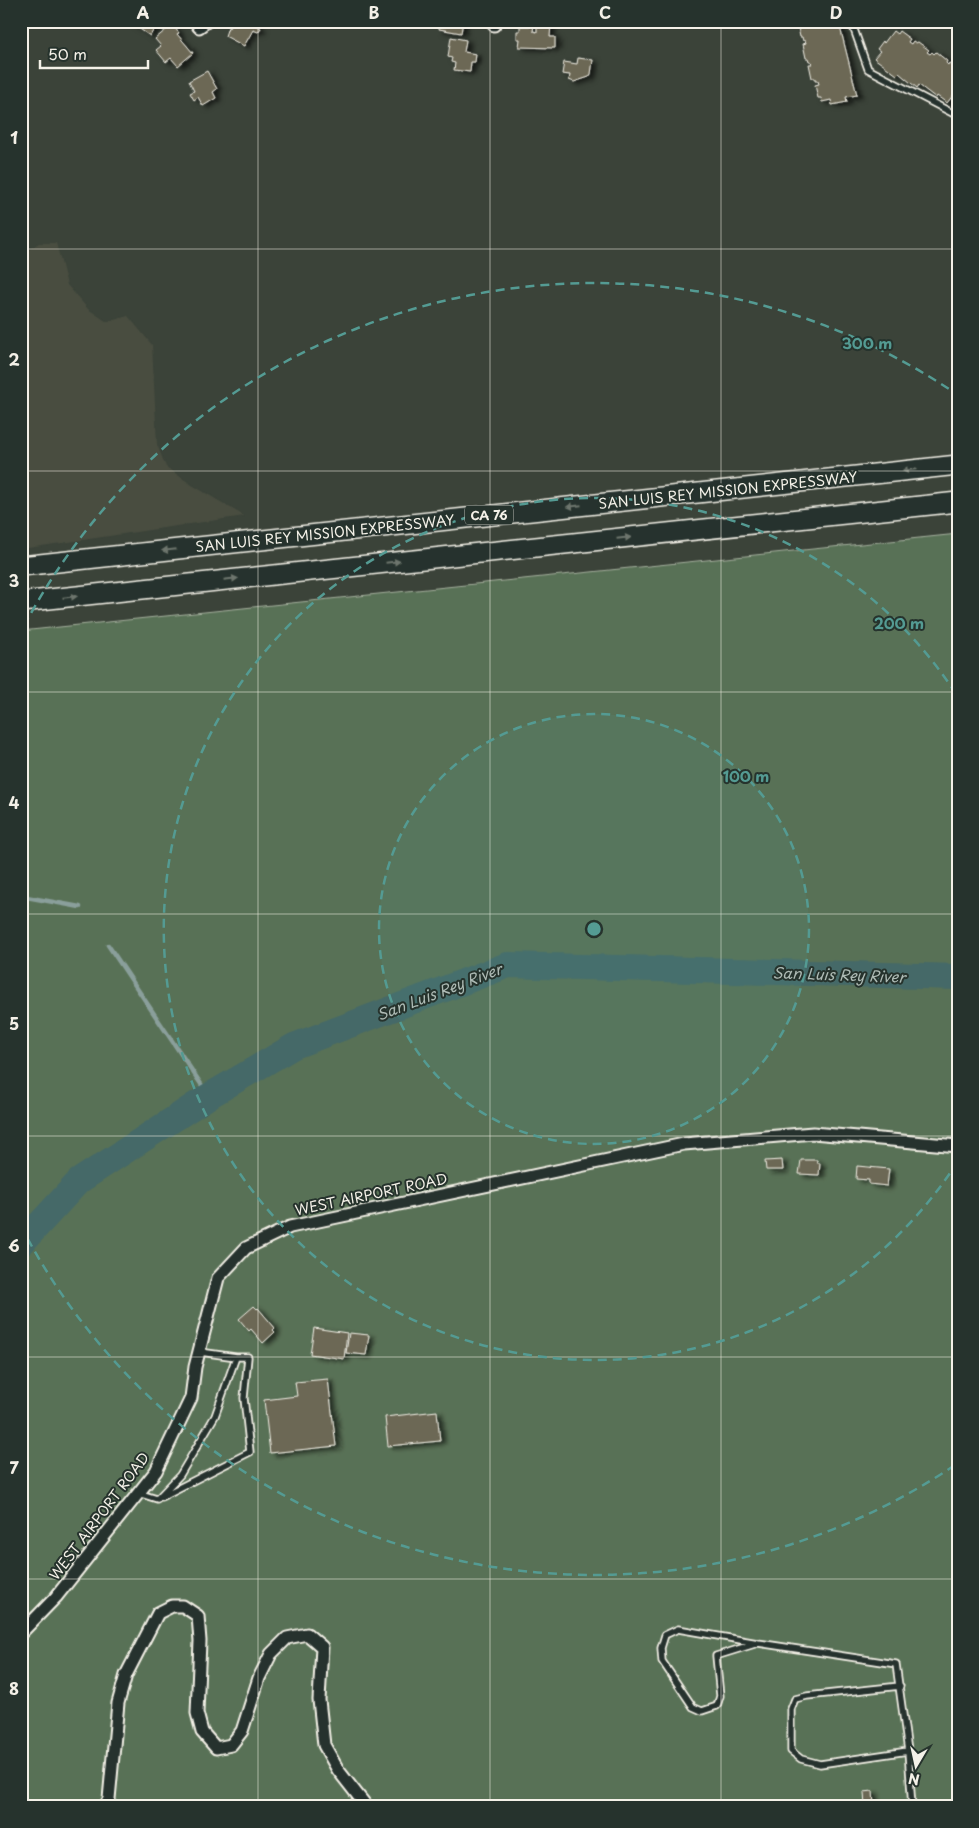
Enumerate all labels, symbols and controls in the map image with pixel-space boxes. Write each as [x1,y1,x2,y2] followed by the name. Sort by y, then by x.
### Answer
[137,0,150,24] text: A
[369,0,380,24] text: B
[599,0,611,24] text: C
[830,0,842,24] text: D
[40,38,148,70] scale bar
[48,42,87,65] text: 50 m
[10,125,18,149] text: 1
[842,331,892,354] text: 300 m
[8,347,20,371] text: 2
[597,466,859,514] street label: SAN LUIS REY MISSION EXPRESSWAY
[901,466,917,474] one-way arrow
[565,502,581,510] one-way arrow
[465,506,513,524] road number: CA 76
[194,509,456,557] street label: SAN LUIS REY MISSION EXPRESSWAY
[616,534,632,542] one-way arrow
[160,546,176,554] one-way arrow
[385,558,401,566] one-way arrow
[9,568,19,592] text: 3
[224,575,240,583] one-way arrow
[62,593,78,601] one-way arrow
[874,611,924,634] text: 200 m
[723,764,769,787] text: 100 m
[9,790,20,814] text: 4
[585,920,603,938] centre of rings
[373,956,507,1025] water label: San Luis Rey River
[772,960,908,988] water label: San Luis Rey River
[9,1011,19,1035] text: 5
[293,1168,449,1220] street label: WEST AIRPORT ROAD
[8,1233,20,1257] text: 6
[44,1448,154,1584] street label: WEST AIRPORT ROAD
[9,1455,19,1479] text: 7
[9,1676,19,1700] text: 8
[892,1740,942,1790] north arrow
[907,1768,921,1791] text: N

